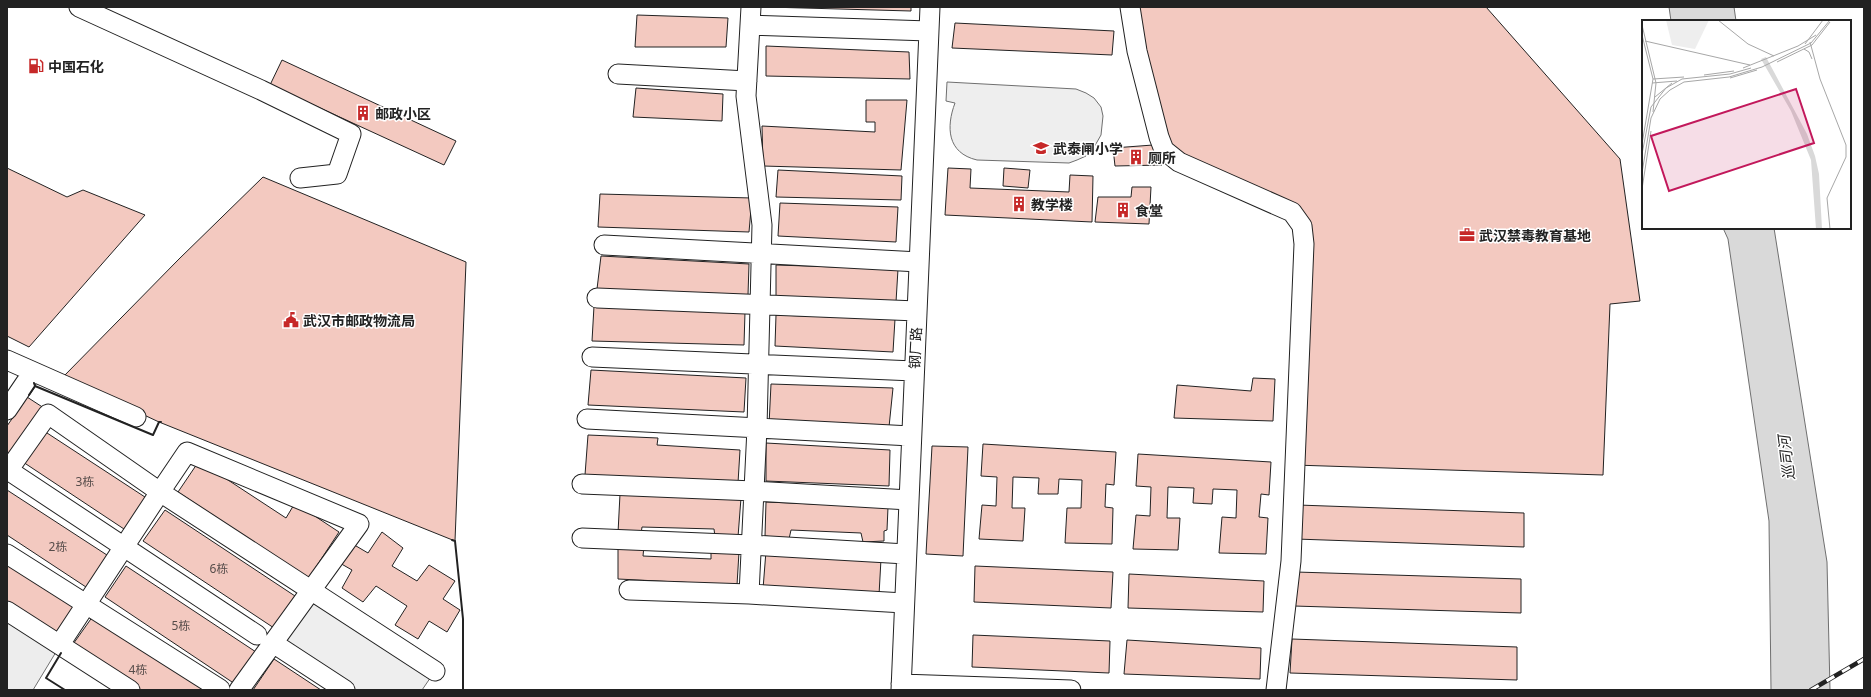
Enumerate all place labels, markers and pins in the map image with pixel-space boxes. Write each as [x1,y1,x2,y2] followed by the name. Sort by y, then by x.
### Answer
[27,57,45,75] fuel station icon: 中国石化
[48,57,104,76] place label: 中国石化
[354,104,372,122] building icon: 邮政小区
[375,104,431,123] place label: 邮政小区
[1032,139,1050,157] school or university icon: 武泰闸小学
[1053,139,1123,158] place label: 武泰闸小学
[1127,148,1145,166] building icon: 厕所
[1148,148,1176,167] place label: 厕所
[1010,195,1028,213] building icon: 教学楼
[1031,195,1073,214] place label: 教学楼
[1114,201,1132,219] building icon: 食堂
[1135,201,1163,220] place label: 食堂
[1458,226,1476,244] office icon: 武汉禁毒教育基地
[1479,226,1591,245] place label: 武汉禁毒教育基地
[282,311,300,329] public building icon: 武汉市邮政物流局
[303,311,415,330] place label: 武汉市邮政物流局

